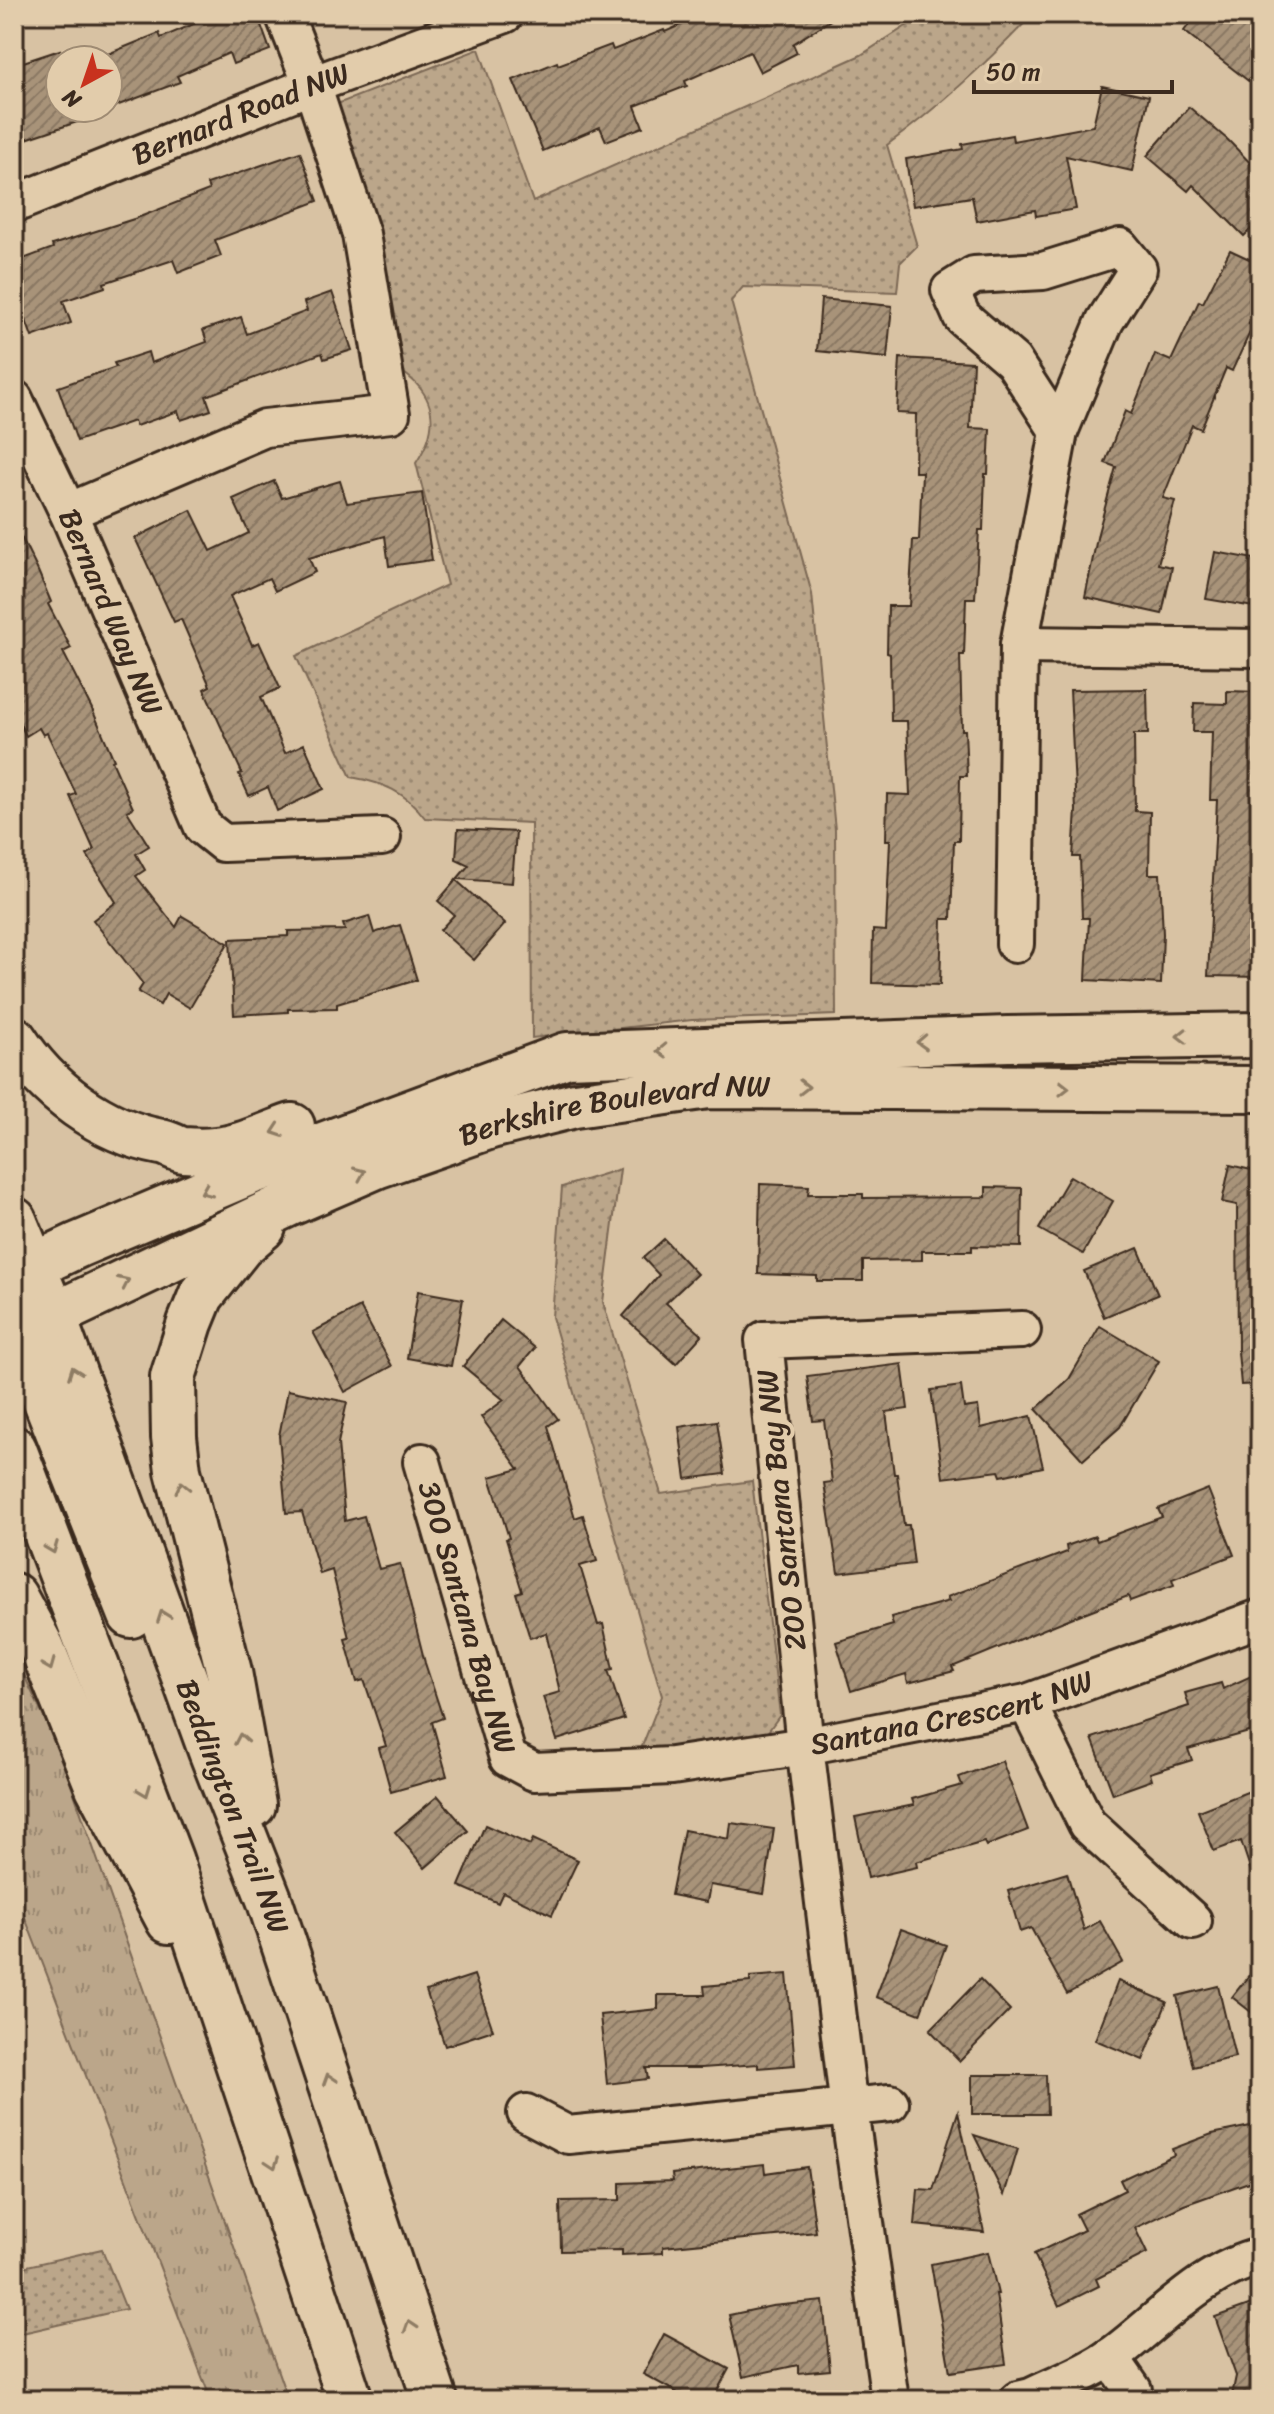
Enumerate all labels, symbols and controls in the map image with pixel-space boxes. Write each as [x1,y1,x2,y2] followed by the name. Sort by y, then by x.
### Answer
[44,44,124,124] north arrow
[974,44,1172,94] scale bar
[123,46,357,181] street label: Bernard Road NW
[986,51,1041,93] text: 50 m
[53,79,91,119] text: N
[43,500,179,724] street label: Bernard Way NW
[1175,1027,1188,1045] one-way arrow
[915,1033,928,1050] one-way arrow
[655,1043,668,1060] one-way arrow
[451,1059,771,1162] street label: Berkshire Boulevard NW
[798,1078,811,1096] one-way arrow
[1058,1079,1071,1097] one-way arrow
[271,1121,285,1138] one-way arrow
[352,1167,366,1183] one-way arrow
[200,1182,214,1198] one-way arrow
[115,1276,130,1292] one-way arrow
[67,1366,84,1380] one-way arrow
[739,1367,823,1653] street label: 200 Santana Bay NW
[402,1475,532,1761] street label: 300 Santana Bay NW
[174,1480,191,1494] one-way arrow
[42,1540,59,1554] one-way arrow
[156,1610,172,1624] one-way arrow
[805,1654,1102,1771] street label: Santana Crescent NW
[39,1657,56,1671] one-way arrow
[160,1671,306,1941] street label: Beddington Trail NW
[234,1733,251,1746] one-way arrow
[135,1783,152,1797] one-way arrow
[322,2073,338,2087] one-way arrow
[264,2155,280,2169] one-way arrow
[404,2320,420,2334] one-way arrow

